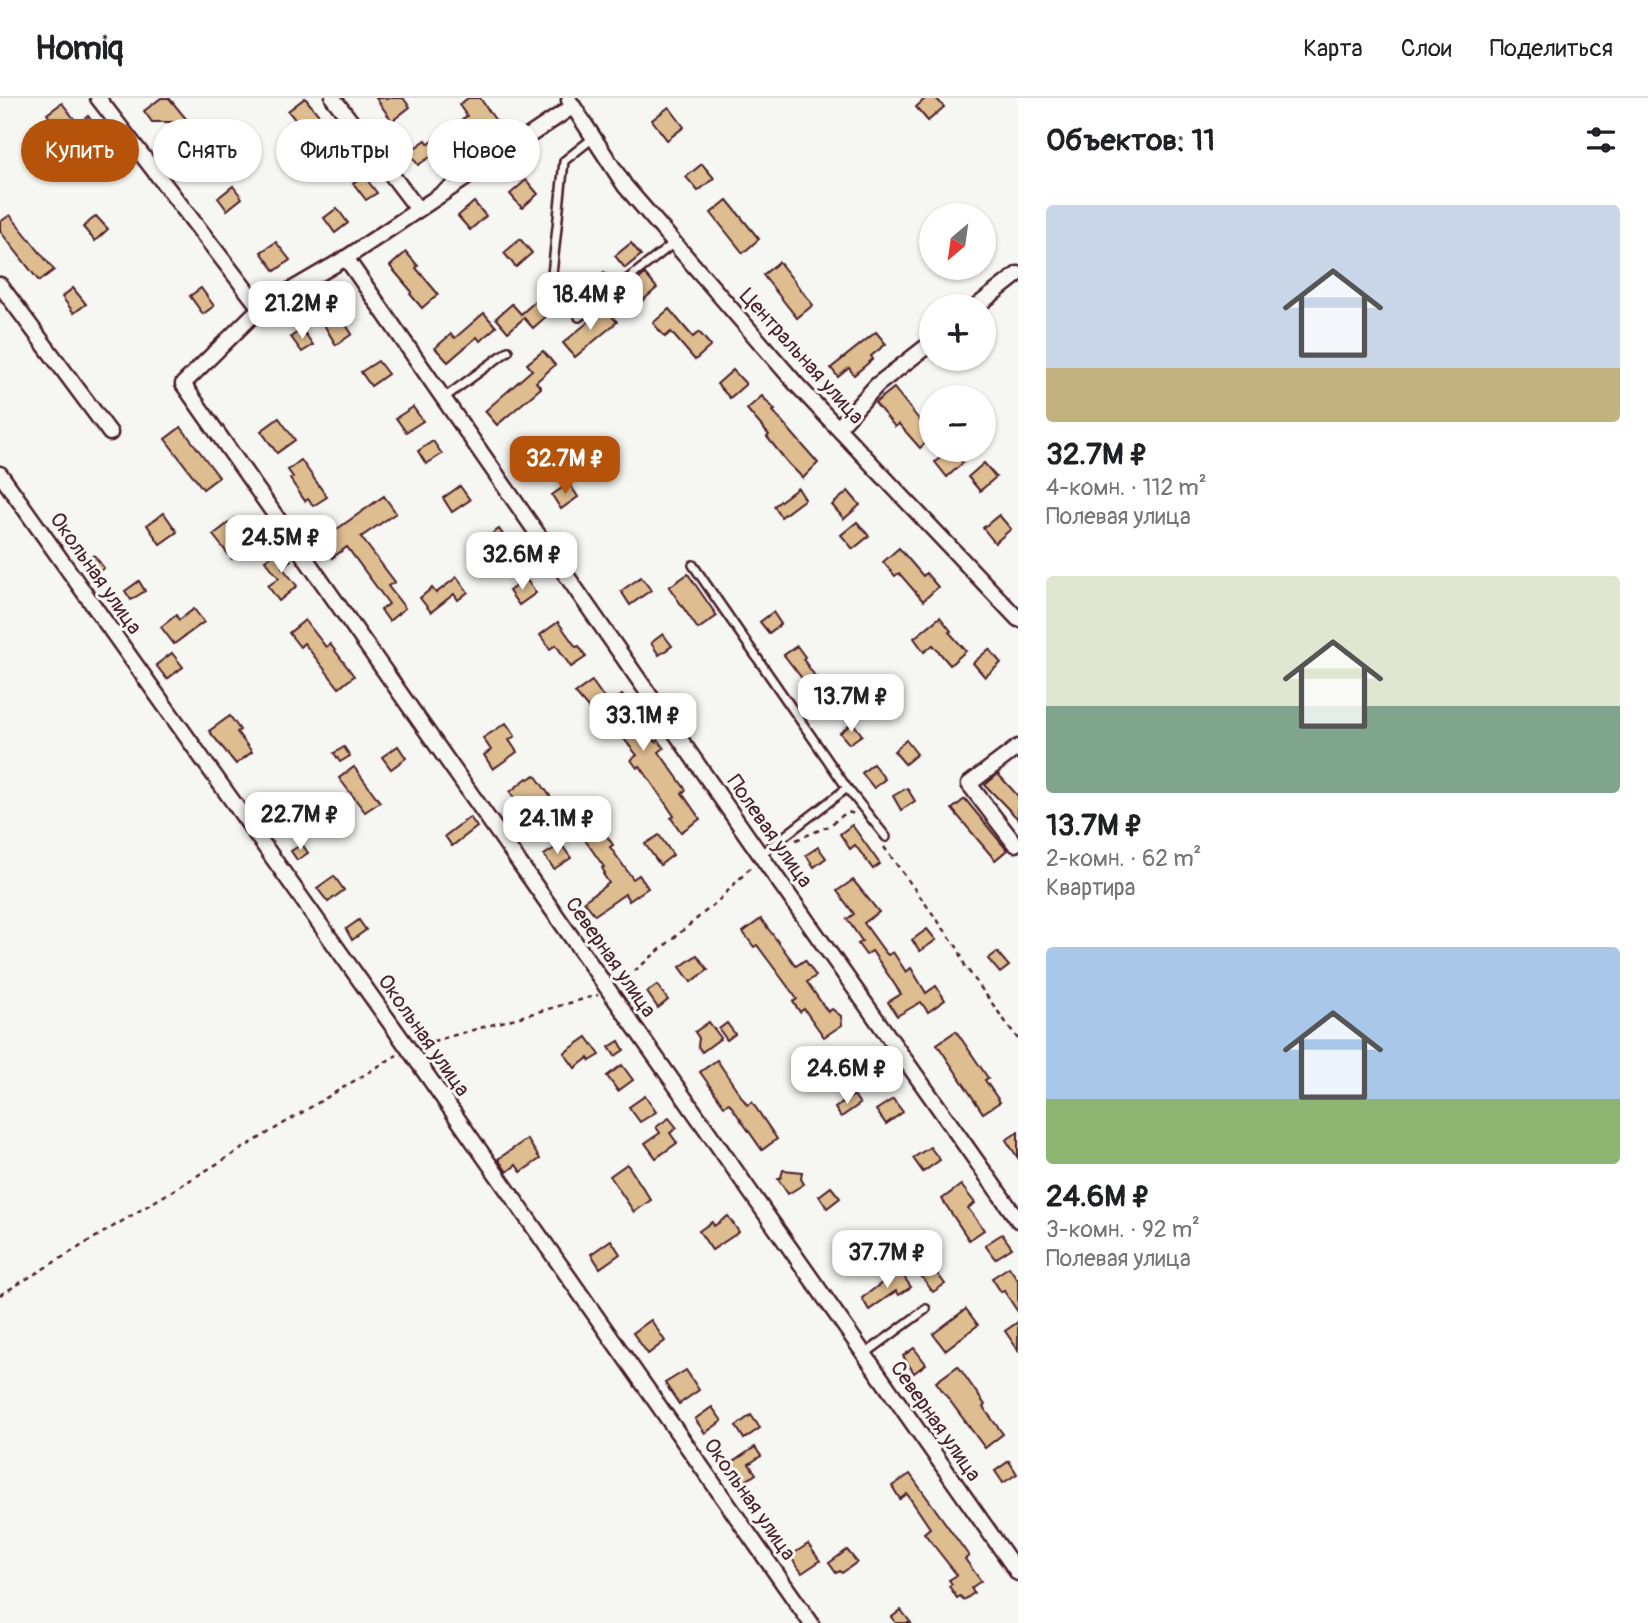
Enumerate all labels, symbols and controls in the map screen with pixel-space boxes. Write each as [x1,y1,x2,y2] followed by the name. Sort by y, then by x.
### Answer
[35,28,123,69] text: Homiq
[1303,34,1363,63] text: Карта
[1401,34,1452,63] text: Слои
[1490,34,1613,63] text: Поделиться
[21,119,139,182] chip: Купить
[153,119,262,182] chip: Снять
[276,119,413,182] chip: Фильтры
[427,119,540,182] chip: Новое
[1582,121,1620,159] icon: filters
[1046,122,1215,159] text: Объектов: 11
[919,203,996,280] north arrow
[919,203,996,462] map controls
[1270,250,1396,376] icon: home
[525,272,655,332] pin: 18.4M ₽
[553,280,627,309] text: 18.4M ₽
[237,282,367,341] pin: 21.2M ₽
[734,283,870,430] street label: Центральная улица
[264,289,340,318] text: 21.2M ₽
[919,294,996,371] button: +
[919,385,996,462] button: −
[500,436,630,496] pin: 32.7M ₽
[1046,436,1148,473] text: 32.7M ₽
[526,444,604,473] text: 32.7M ₽
[1046,473,1207,502] text: 4-комн. · 112 m²
[1046,502,1191,531] text: Полевая улица
[43,507,148,640] street label: Окольная улица
[216,516,346,575] pin: 24.5M ₽
[241,523,321,552] text: 24.5M ₽
[457,532,587,592] pin: 32.6M ₽
[482,540,562,569] text: 32.6M ₽
[1270,621,1396,747] icon: home
[786,674,916,734] pin: 13.7M ₽
[814,682,888,711] text: 13.7M ₽
[578,694,708,753] pin: 33.1M ₽
[605,701,681,730] text: 33.1M ₽
[721,769,819,893] street label: Полевая улица
[235,792,365,852] pin: 22.7M ₽
[492,796,622,856] pin: 24.1M ₽
[261,800,339,829] text: 22.7M ₽
[519,804,595,833] text: 24.1M ₽
[1046,807,1143,844] text: 13.7M ₽
[1046,844,1201,873] text: 2-комн. · 62 m²
[1046,873,1135,902] text: Квартира
[559,892,662,1023] street label: Северная улица
[371,969,476,1102] street label: Окольная улица
[1270,992,1396,1118] icon: home
[782,1046,912,1106] pin: 24.6M ₽
[807,1054,887,1083] text: 24.6M ₽
[1046,1178,1150,1215] text: 24.6M ₽
[1046,1215,1200,1244] text: 3-комн. · 92 m²
[822,1230,952,1290] pin: 37.7M ₽
[848,1238,926,1267] text: 37.7M ₽
[1046,1244,1191,1273] text: Полевая улица
[884,1356,987,1487] street label: Северная улица
[697,1433,802,1566] street label: Окольная улица

